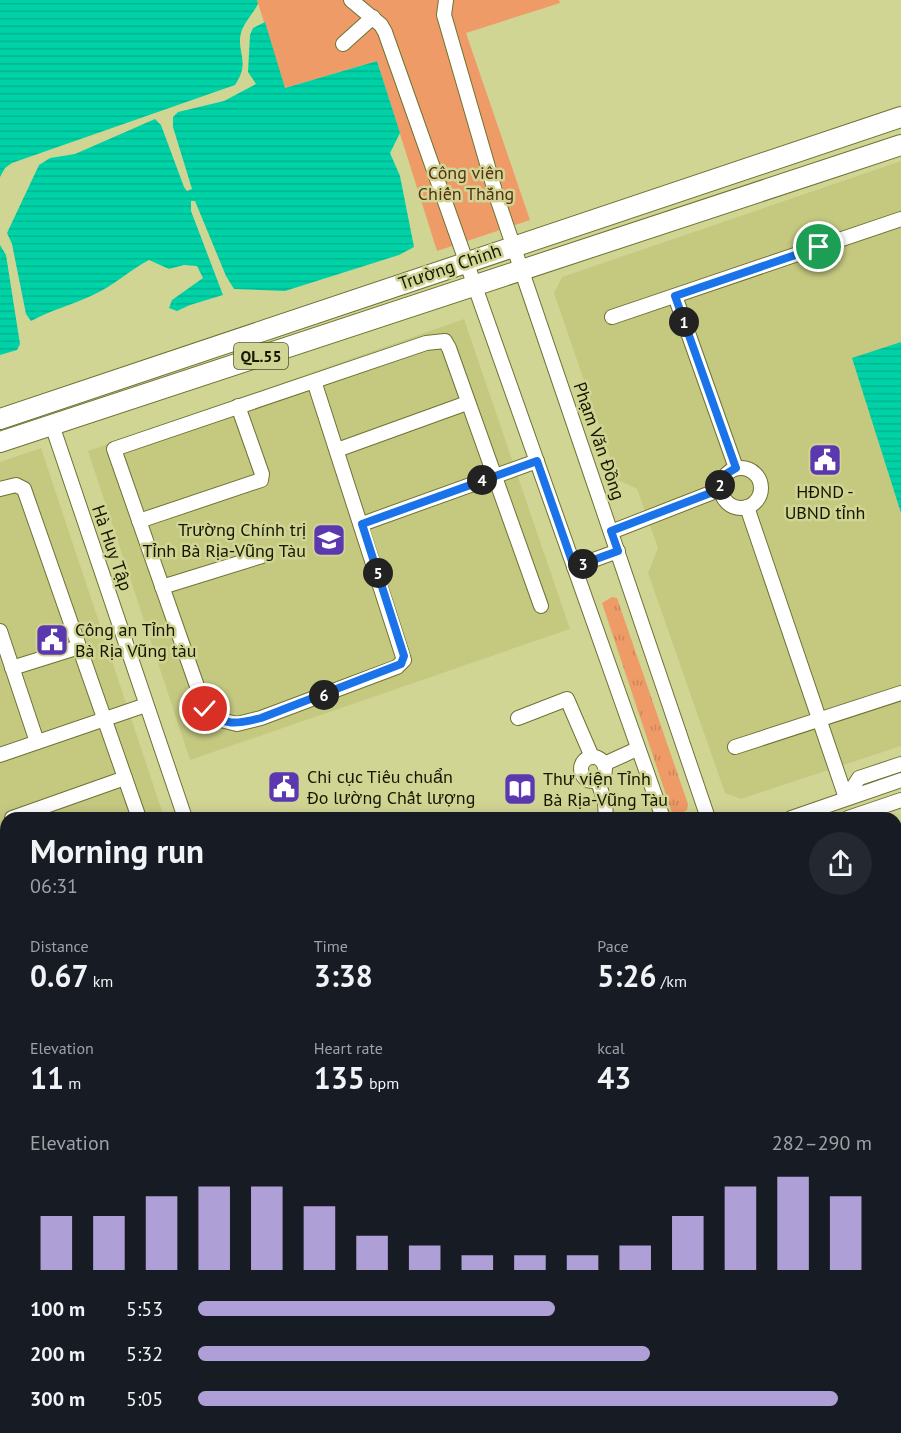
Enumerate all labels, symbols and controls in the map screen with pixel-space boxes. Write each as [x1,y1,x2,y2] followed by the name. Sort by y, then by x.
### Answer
[418,161,514,205] park label: Công viên Chiến Thắng
[793,221,844,272] pin
[802,230,835,263] icon: arrive
[395,238,504,295] street label: Trường Chinh
[669,307,699,337] pin: 1
[679,312,689,332] text: 1
[234,343,288,369] road number: QL.55
[569,379,630,503] street label: Phạm Văn Đồng
[807,442,843,478] public building icon: HĐND - UBND tỉnh
[467,465,497,495] pin: 4
[477,470,487,490] text: 4
[705,470,735,500] pin: 2
[715,475,725,495] text: 2
[785,480,865,524] place label: HĐND - UBND tỉnh
[87,502,138,594] street label: Hà Huy Tập
[142,518,306,562] place label: Trường Chính trị Tỉnh Bà Rịa-Vũng Tàu
[311,522,347,558] school or university icon: Trường Chính trị Tỉnh Bà Rịa-Vũng Tàu
[568,549,598,579] pin: 3
[578,554,588,574] text: 3
[363,558,393,588] pin: 5
[373,563,383,583] text: 5
[75,618,196,662] place label: Công an Tỉnh Bà Rịa Vũng tàu
[34,622,70,658] public building icon: Công an Tỉnh Bà Rịa Vũng tàu
[309,680,339,710] pin: 6
[179,683,230,734] pin
[319,685,329,705] text: 6
[188,692,221,725] icon: check
[306,765,475,809] place label: Chi cục Tiêu chuẩn Đo lường Chất lượng
[543,767,668,811] place label: Thư viện Tỉnh Bà Rịa-Vũng Tàu
[266,769,302,805] public building icon: Chi cục Tiêu chuẩn Đo lường Chất lượng
[502,771,538,807] library icon: Thư viện Tỉnh Bà Rịa-Vũng Tàu
[30,829,204,872] text: Morning run
[809,832,872,895] button: share
[30,873,78,899] text: 06:31
[30,936,89,956] text: Distance
[314,936,348,956] text: Time
[597,936,629,956] text: Pace
[30,956,88,995] text: 0.67
[314,956,373,995] text: 3:38
[597,956,656,995] text: 5:26
[88,971,113,991] text: km
[656,971,687,991] text: /km
[30,1038,94,1058] text: Elevation
[314,1038,383,1058] text: Heart rate
[597,1038,625,1058] text: kcal
[30,1058,64,1097] text: 11
[314,1058,365,1097] text: 135
[597,1058,631,1097] text: 43
[64,1073,81,1093] text: m
[365,1073,399,1093] text: bpm
[30,1130,110,1156] text: Elevation
[772,1130,872,1156] text: 282–290 m
[30,1296,85,1322] text: 100 m
[126,1296,163,1322] text: 5:53
[30,1341,85,1367] text: 200 m
[126,1341,163,1367] text: 5:32
[30,1386,85,1412] text: 300 m
[126,1386,163,1412] text: 5:05

